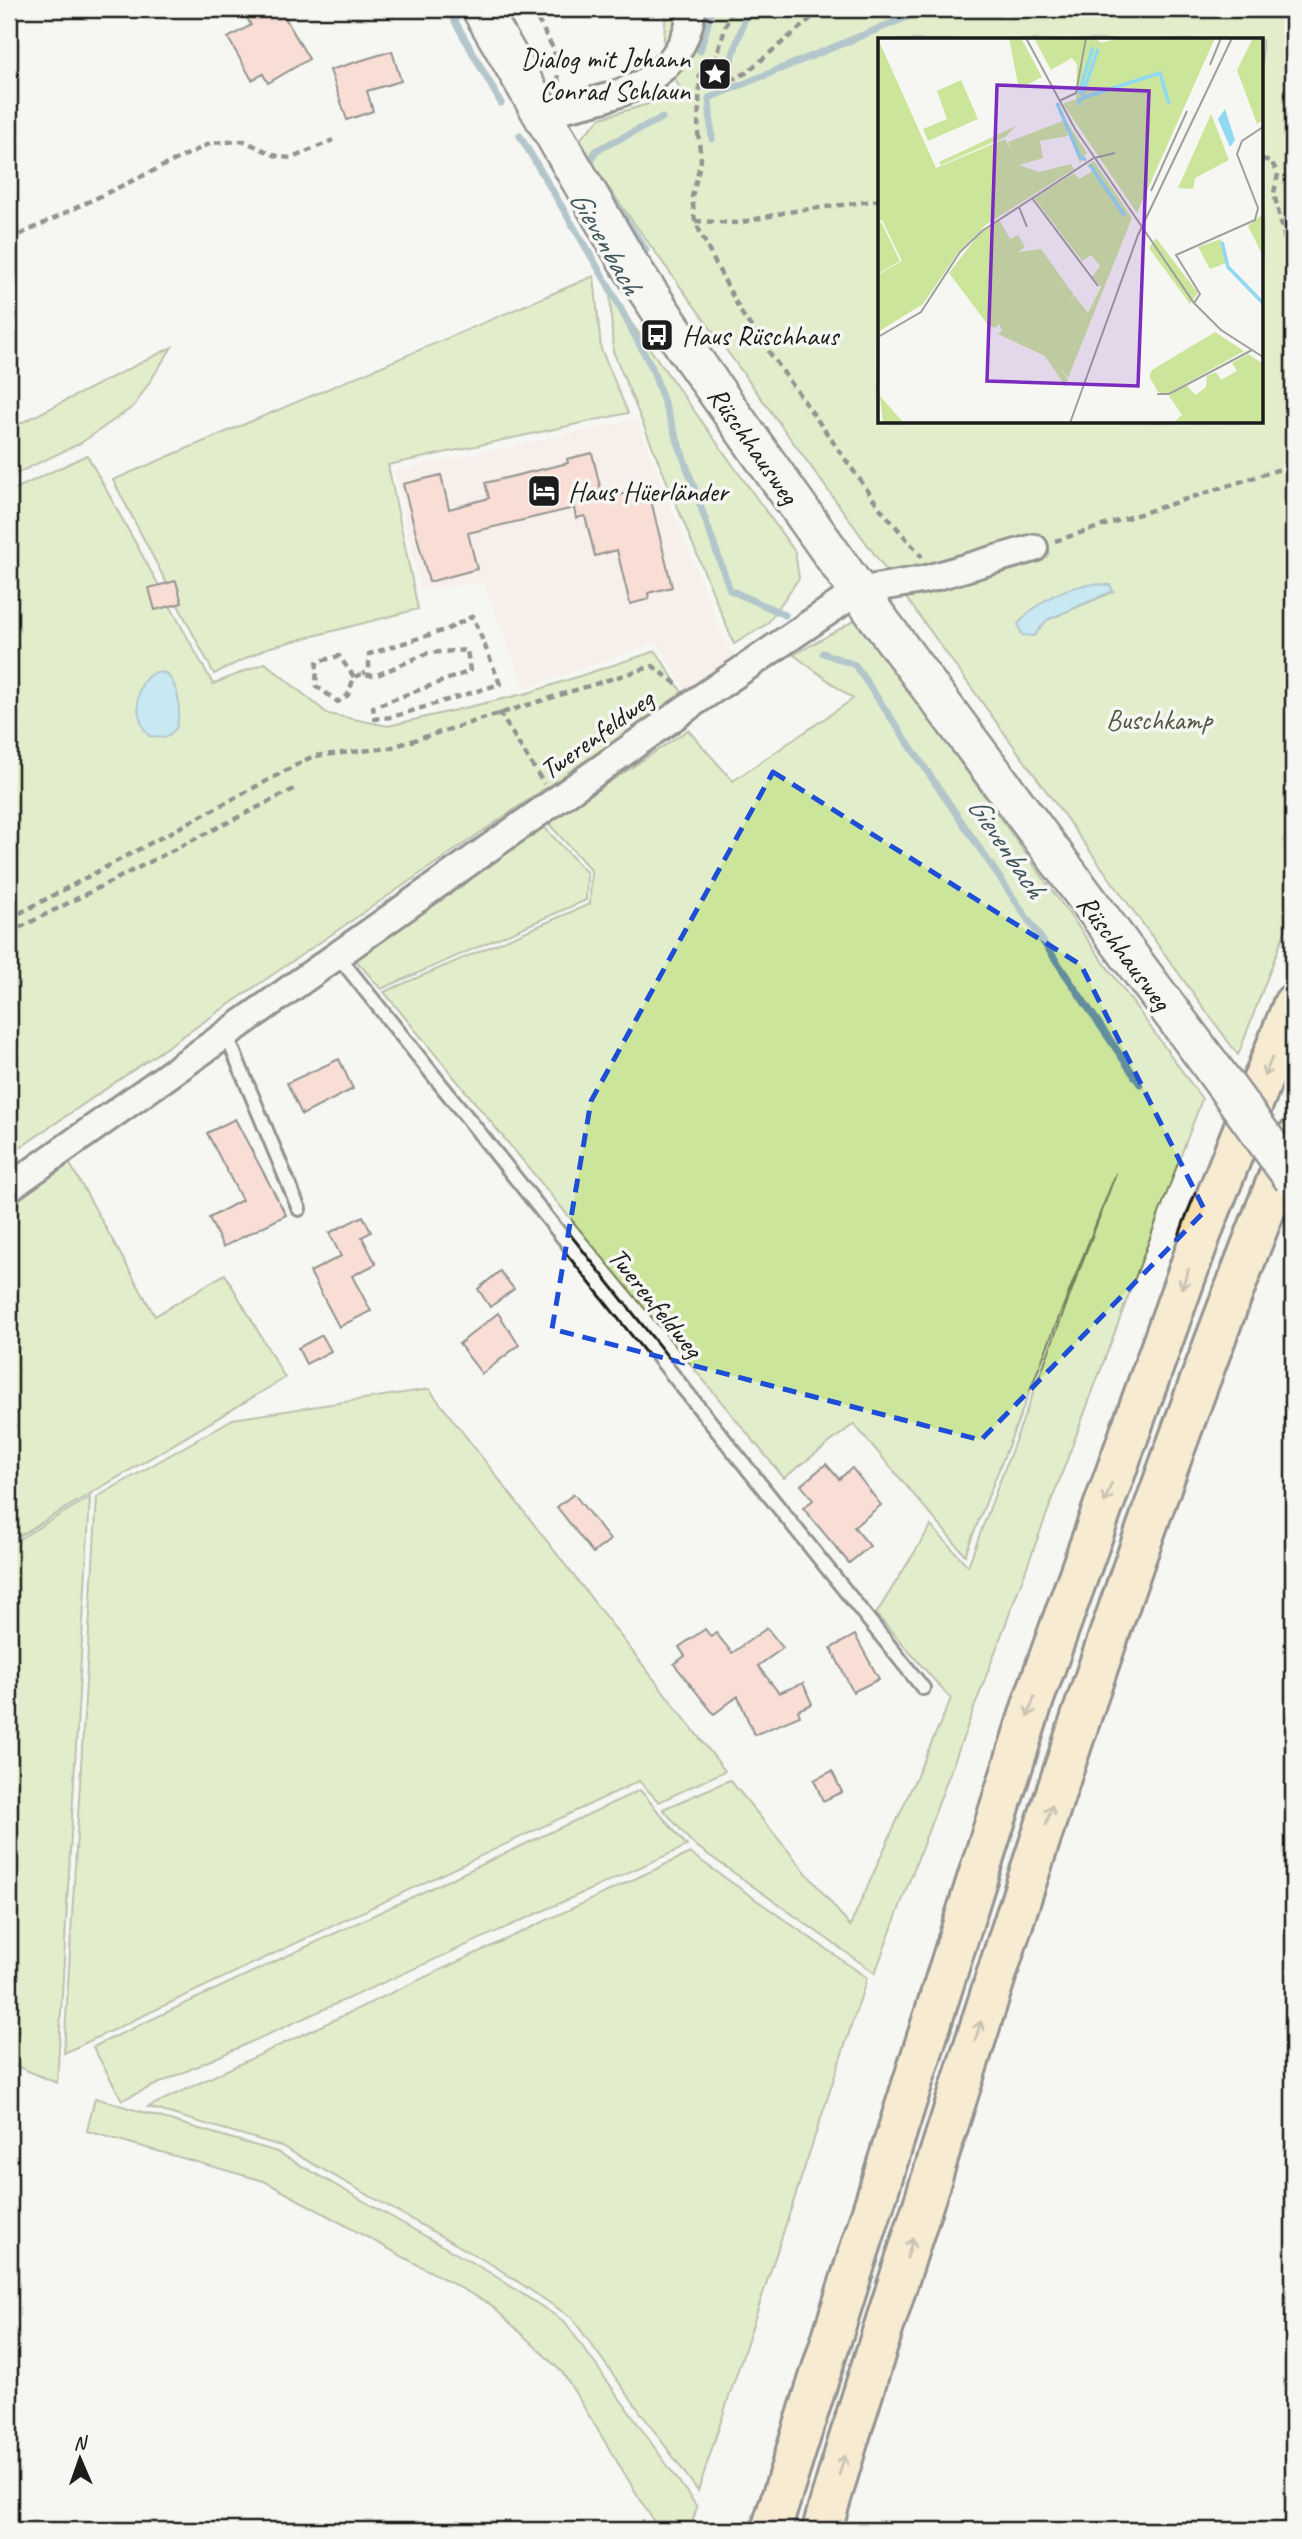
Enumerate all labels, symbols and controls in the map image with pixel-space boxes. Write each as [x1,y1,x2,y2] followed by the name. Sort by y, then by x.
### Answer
[878,38,1264,424] inset map
[521,41,691,108] place label: Dialog mit Johann Conrad Schlaun
[696,55,734,93] place icon: Dialog mit Johann Conrad Schlaun
[561,183,652,303] water label: Gievenbach
[638,316,676,354] bus stop icon: Haus Rüschhaus
[682,318,841,353] place label: Haus Rüschhaus
[700,379,808,512] street label: Rüschhausweg
[525,472,563,510] hotel icon: Haus Hüerländer
[568,474,730,509] place label: Haus Hüerländer
[533,680,662,787] street label: Twerenfeldweg
[1106,702,1214,737] park label: Buschkamp
[959,789,1056,907] water label: Gievenbach
[1070,887,1180,1018] street label: Rüschhausweg
[1260,1056,1273,1077] one-way arrow
[601,1240,712,1366] street label: Twerenfeldweg
[1178,1267,1190,1289] one-way arrow
[1101,1481,1113,1503] one-way arrow
[1024,1696,1037,1718] one-way arrow
[1044,1804,1056,1826] one-way arrow
[973,2020,986,2042] one-way arrow
[904,2237,917,2259] one-way arrow
[46,2424,116,2494] north arrow
[73,2431,89,2455] text: N
[836,2454,849,2476] one-way arrow

